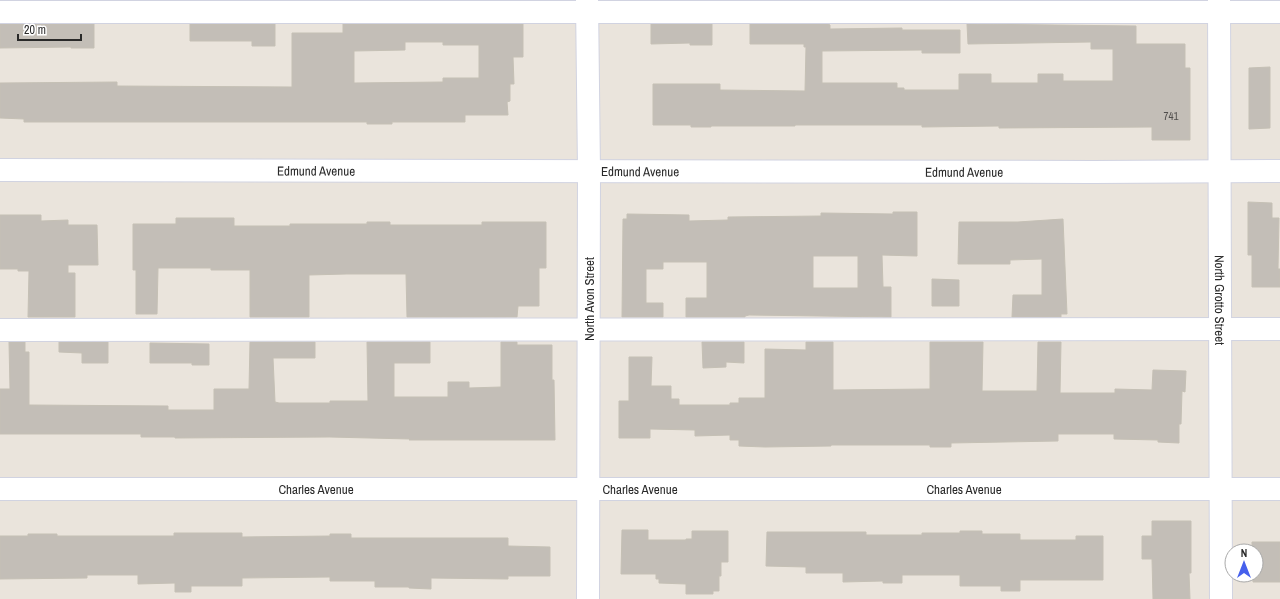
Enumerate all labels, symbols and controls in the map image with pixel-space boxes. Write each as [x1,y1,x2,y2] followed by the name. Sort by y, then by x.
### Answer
[18,16,81,42] scale bar
[24,22,46,38] text: 20 m
[1163,109,1179,123] house number: 741
[277,163,355,180] street label: Edmund Avenue
[601,163,679,180] street label: Edmund Avenue
[925,164,1003,181] street label: Edmund Avenue
[1211,255,1228,345] street label: North Grotto Street
[581,257,598,341] street label: North Avon Street
[278,481,354,498] street label: Charles Avenue
[602,481,678,498] street label: Charles Avenue
[926,481,1002,498] street label: Charles Avenue
[1224,543,1264,583] north arrow
[1241,546,1247,560] text: N

